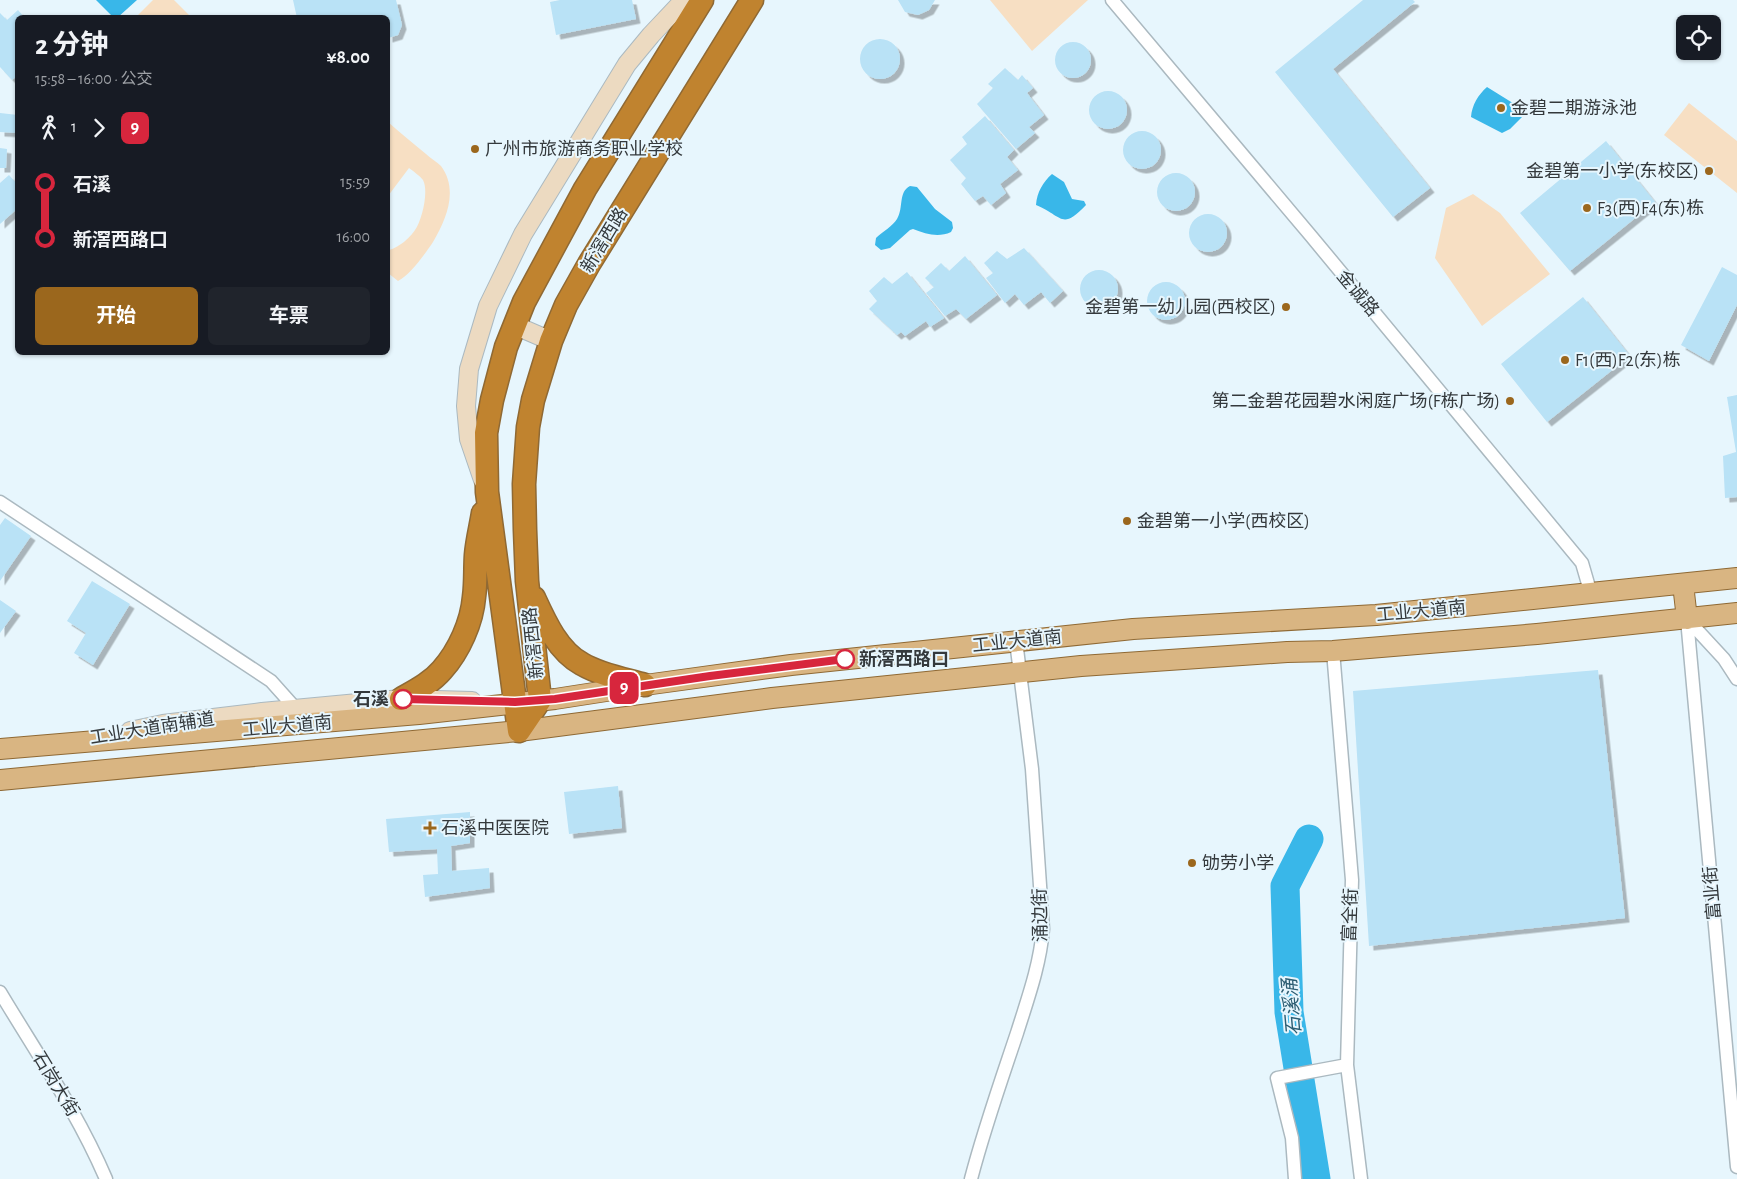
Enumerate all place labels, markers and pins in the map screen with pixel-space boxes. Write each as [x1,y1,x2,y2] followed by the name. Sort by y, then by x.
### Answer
[1511,98,1637,118] place label: 金碧二期游泳池
[1495,102,1507,114] marker: 金碧二期游泳池
[485,139,683,159] place label: 广州市旅游商务职业学校
[469,143,481,155] marker: 广州市旅游商务职业学校
[1526,161,1699,181] place label: 金碧第一小学(东校区)
[1703,165,1715,177] marker: 金碧第一小学(东校区)
[1597,198,1704,218] place label: F3(西)F4(东)栋
[1581,202,1593,214] marker: F3(西)F4(东)栋
[1085,297,1276,317] place label: 金碧第一幼儿园(西校区)
[1280,301,1292,313] marker: 金碧第一幼儿园(西校区)
[1575,350,1680,370] place label: F1(西)F2(东)栋
[1559,354,1571,366] marker: F1(西)F2(东)栋
[1211,391,1500,411] place label: 第二金碧花园碧水闲庭广场(F栋广场)
[1504,395,1516,407] marker: 第二金碧花园碧水闲庭广场(F栋广场)
[1137,511,1310,531] place label: 金碧第一小学(西校区)
[1121,515,1133,527] marker: 金碧第一小学(西校区)
[835,649,855,669] marker: 新滘西路口
[859,649,949,669] place label: 新滘西路口
[353,689,389,709] place label: 石溪
[393,689,413,709] marker: 石溪
[441,818,549,838] place label: 石溪中医医院
[423,821,437,835] marker: 石溪中医医院
[1202,853,1274,873] place label: 劬劳小学
[1186,857,1198,869] marker: 劬劳小学

